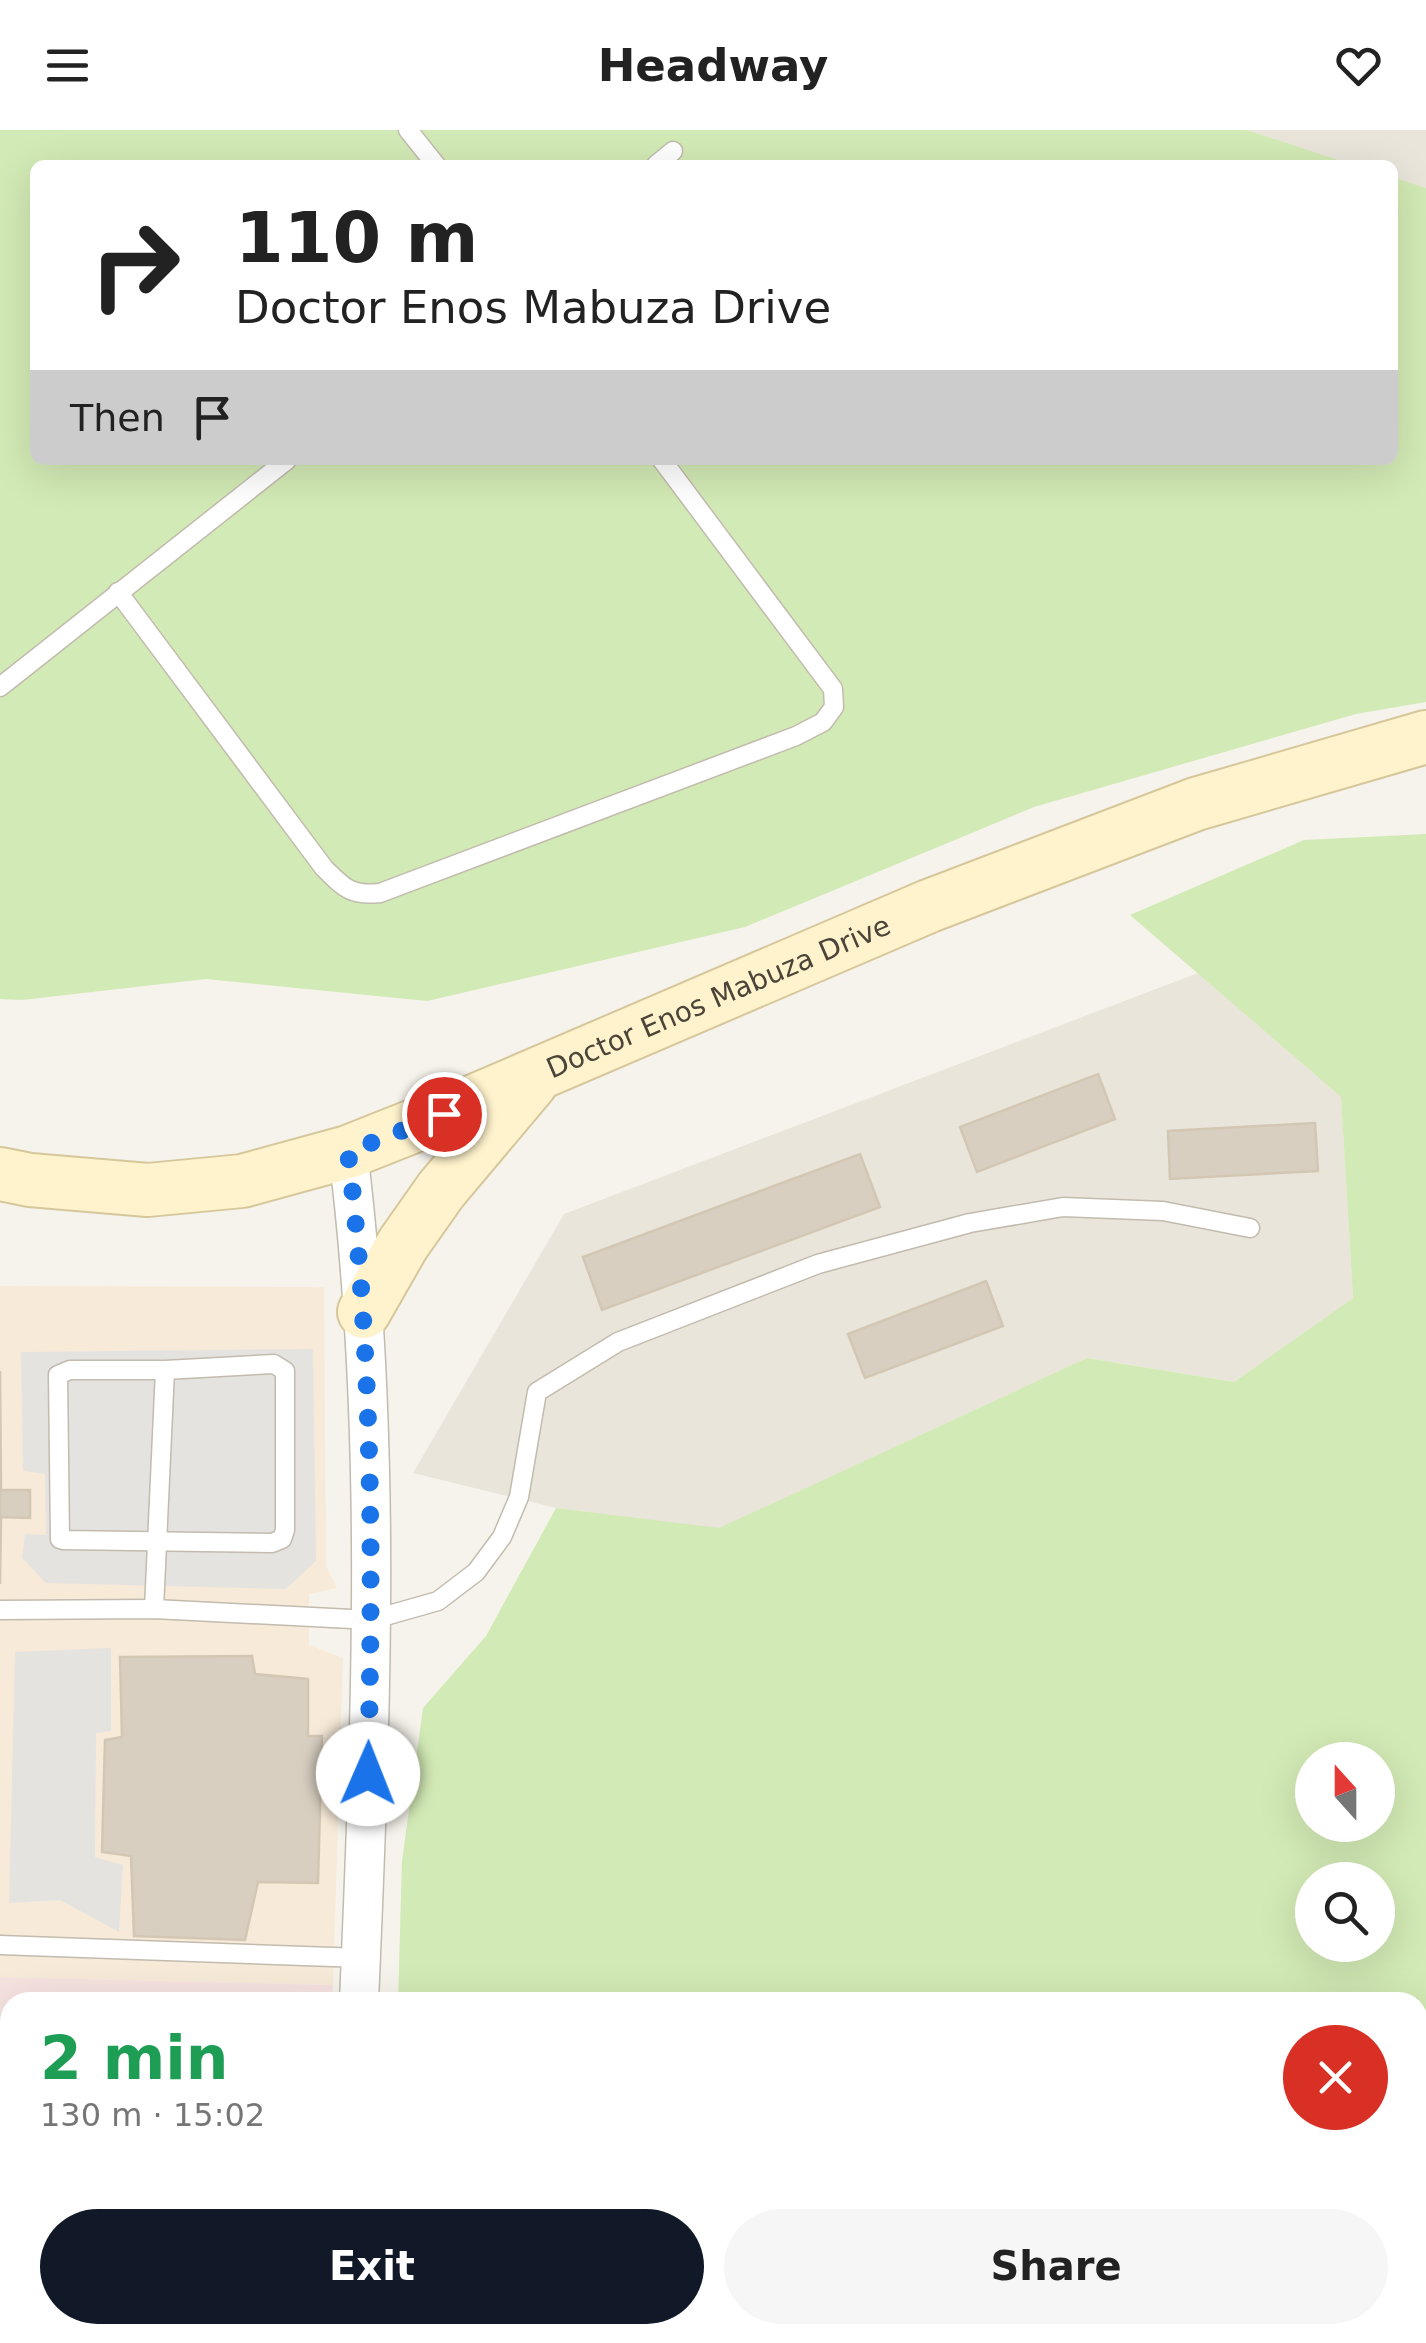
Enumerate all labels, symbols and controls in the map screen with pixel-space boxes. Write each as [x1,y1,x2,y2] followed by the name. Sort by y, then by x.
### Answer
[40,38,95,93] icon: menu
[1331,38,1386,93] icon: heart
[598,39,828,92] text: Headway
[235,197,478,279] text: 110 m
[70,200,200,330] icon: right
[235,281,831,334] text: Doctor Enos Mabuza Drive
[185,390,240,445] icon: arrive
[70,396,165,440] text: Then
[541,909,895,1085] street label: Doctor Enos Mabuza Drive
[402,1072,487,1157] pin
[417,1087,472,1142] icon: arrive
[316,1722,420,1826] position arrow
[1295,1742,1395,1842] north arrow
[1295,1742,1395,1962] map controls
[1295,1862,1395,1962] button: search
[40,2023,228,2093] text: 2 min
[1283,2025,1388,2130] button: close
[40,2096,265,2134] text: 130 m · 15:02
[40,2209,704,2324] button: Exit
[724,2209,1388,2324] button: Share

